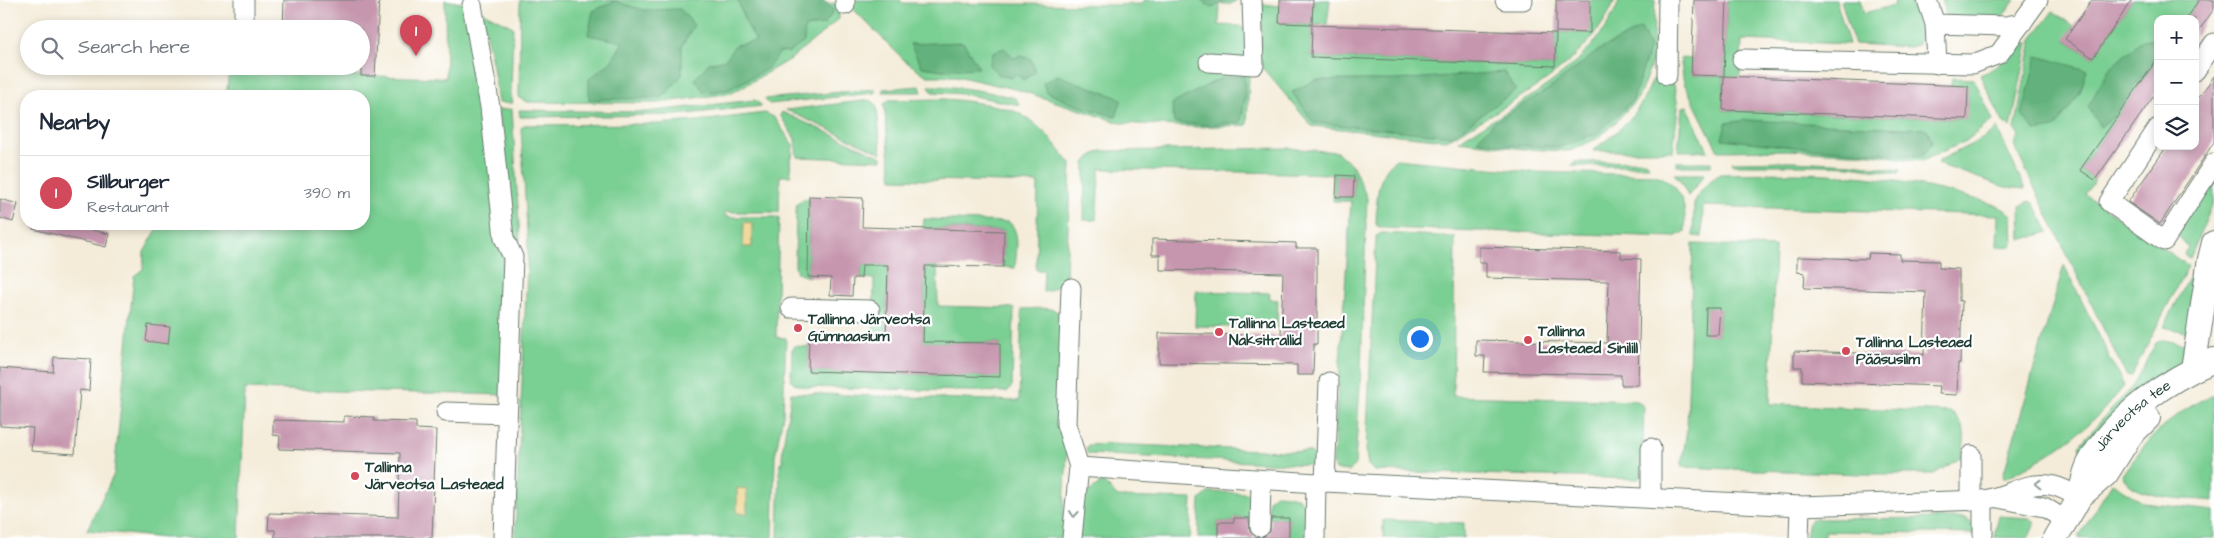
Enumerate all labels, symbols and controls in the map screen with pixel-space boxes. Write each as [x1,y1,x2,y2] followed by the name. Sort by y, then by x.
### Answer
[400,15,432,56] pin: 1
[2154,15,2199,150] map controls
[2154,15,2199,60] button: +
[20,20,370,75] search box
[38,34,66,62] icon: search
[78,34,190,61] text: Search here
[2154,60,2199,105] button: −
[2154,105,2199,150] button: layers
[40,108,110,137] text: Nearby
[87,169,169,196] text: Sillburger
[55,182,57,204] text: 1
[304,182,350,204] text: 390 m
[87,196,169,218] text: Restaurant
[807,309,930,347] place label: Tallinna Järveotsa Gümnaasium
[1228,313,1345,351] place label: Tallinna Lasteaed Naksitrallid
[1537,321,1639,359] place label: Tallinna Lasteaed Sinilill
[792,322,804,334] marker: Tallinna Järveotsa Gümnaasium
[1213,326,1225,338] marker: Tallinna Lasteaed Naksitrallid
[1407,326,1433,352] your location
[1855,332,1972,370] place label: Tallinna Lasteaed Pääsusilm
[1522,334,1534,346] marker: Tallinna Lasteaed Sinilill
[1840,345,1852,357] marker: Tallinna Lasteaed Pääsusilm
[2090,375,2175,456] street label: Järveotsa tee
[364,457,504,495] place label: Tallinna Järveotsa Lasteaed
[349,470,361,482] marker: Tallinna Järveotsa Lasteaed
[2034,479,2042,489] one-way arrow
[1069,510,1080,518] one-way arrow

